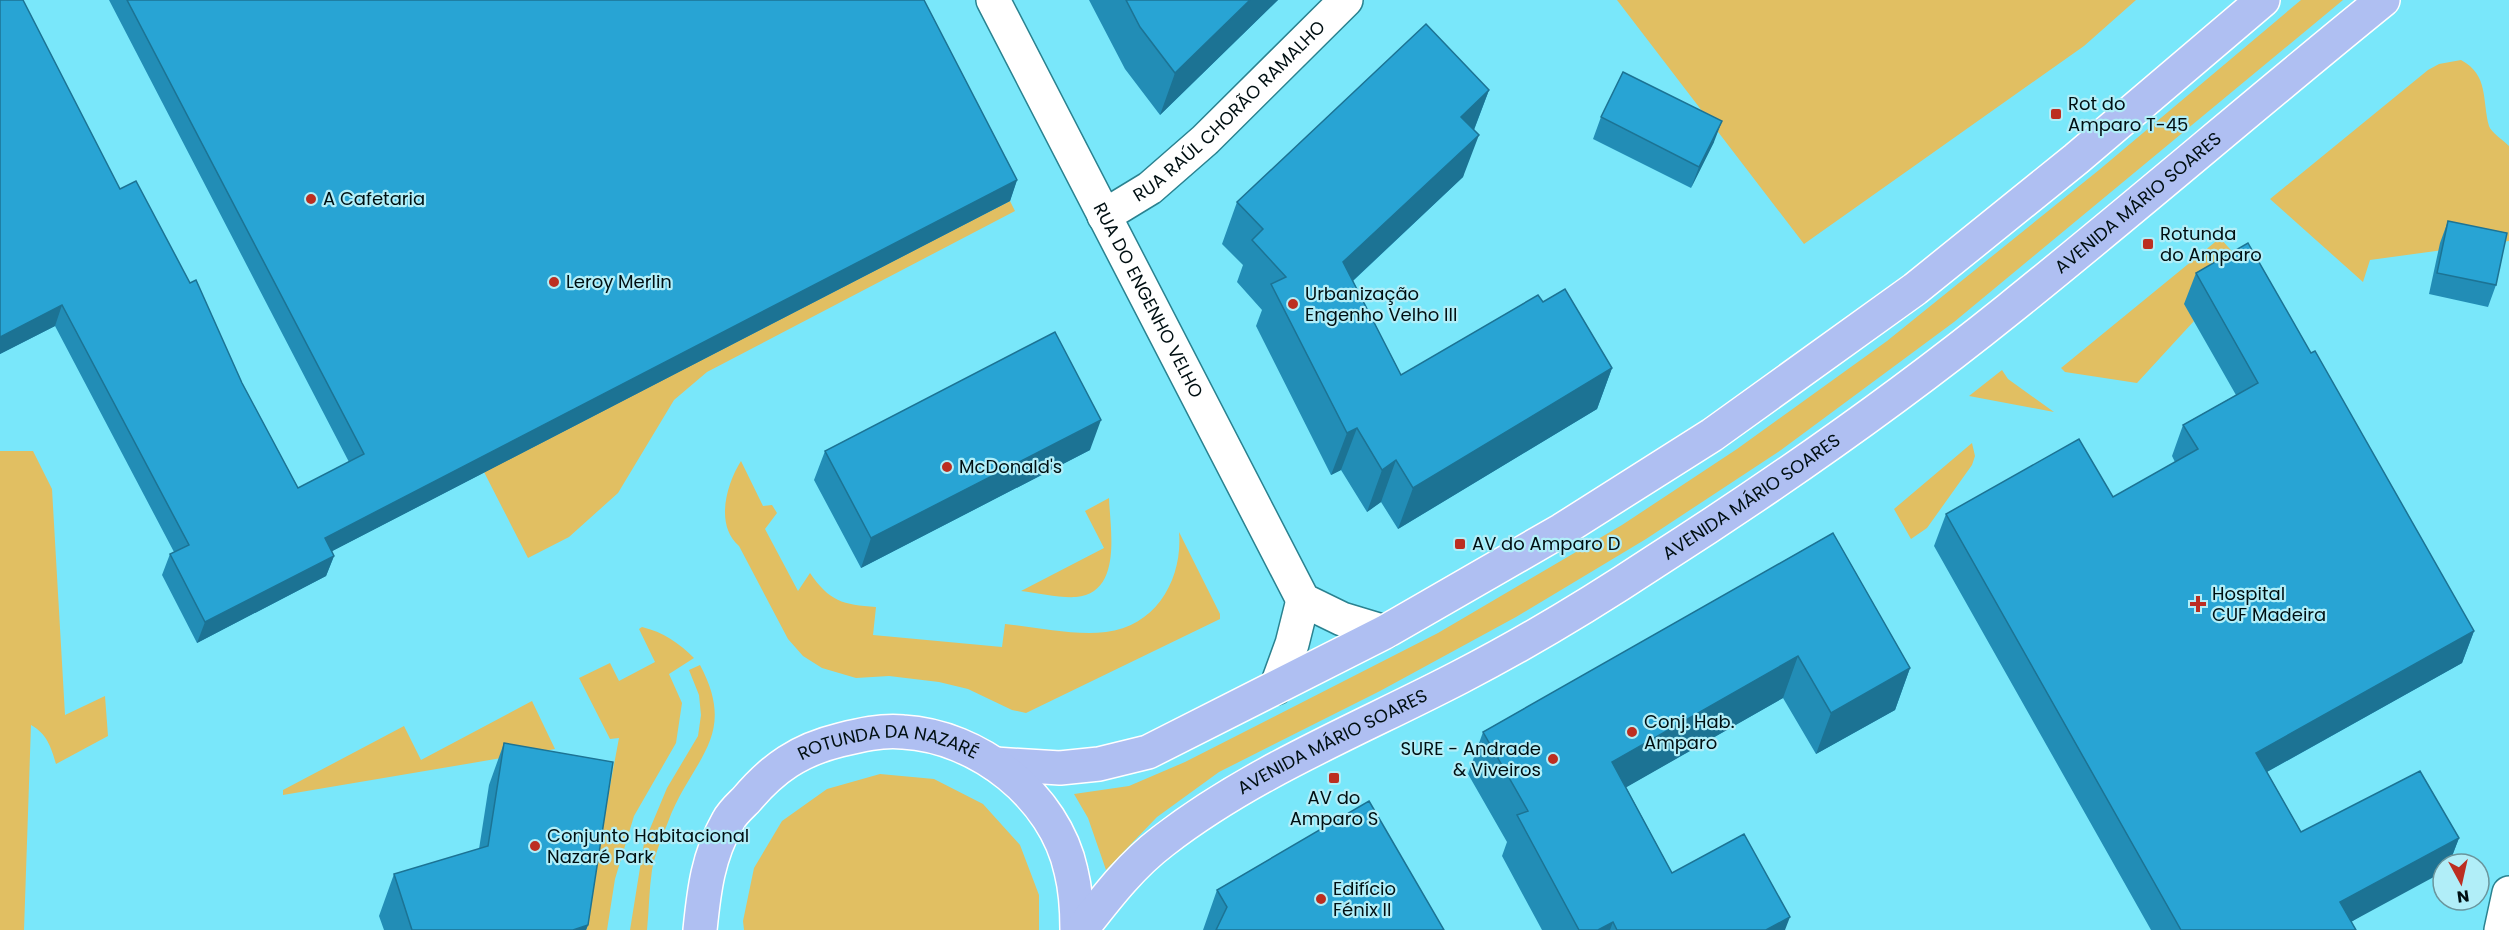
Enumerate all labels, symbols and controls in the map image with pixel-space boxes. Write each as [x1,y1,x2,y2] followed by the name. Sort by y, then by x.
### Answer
[1128,15,1331,207] street label: RUA RAÚL CHORÃO RAMALHO
[2068,91,2188,137] place label: Rot do Amparo T-45
[2049,107,2063,121] marker: Rot do Amparo T-45
[2049,126,2226,279] street label: AVENIDA MÁRIO SOARES
[323,186,425,211] place label: A Cafetaria
[304,192,318,206] marker: A Cafetaria
[1088,198,1209,402] street label: RUA DO ENGENHO VELHO
[2160,221,2262,267] place label: Rotunda do Amparo
[2141,237,2155,251] marker: Rotunda do Amparo
[566,269,672,294] place label: Leroy Merlin
[547,275,561,289] marker: Leroy Merlin
[1305,281,1457,327] place label: Urbanização Engenho Velho III
[1286,297,1300,311] marker: Urbanização Engenho Velho III
[1657,427,1845,566] street label: AVENIDA MÁRIO SOARES
[959,454,1062,479] place label: McDonald's
[940,460,954,474] marker: McDonald's
[1472,531,1620,556] place label: AV do Amparo D
[1453,537,1467,551] marker: AV do Amparo D
[2212,581,2326,627] place label: Hospital CUF Madeira
[2189,595,2207,613] marker: Hospital CUF Madeira
[1232,683,1431,800] street label: AVENIDA MÁRIO SOARES
[1644,709,1735,755] place label: Conj. Hab. Amparo
[793,718,983,766] text: ROTUNDA DA NAZARÉ
[1625,725,1639,739] marker: Conj. Hab. Amparo
[1401,736,1541,782] place label: SURE - Andrade & Viveiros
[796,747,982,769] street label: ROTUNDA DA NAZARÉ
[1546,752,1560,766] marker: SURE - Andrade & Viveiros
[1327,771,1341,785] marker: AV do Amparo S
[1290,785,1378,831] place label: AV do Amparo S
[547,823,749,869] place label: Conjunto Habitacional Nazaré Park
[528,839,542,853] marker: Conjunto Habitacional Nazaré Park
[2431,852,2491,912] north arrow
[1333,876,1396,922] place label: Edifício Fénix II
[2455,884,2471,909] text: N
[1314,892,1328,906] marker: Edifício Fénix II

